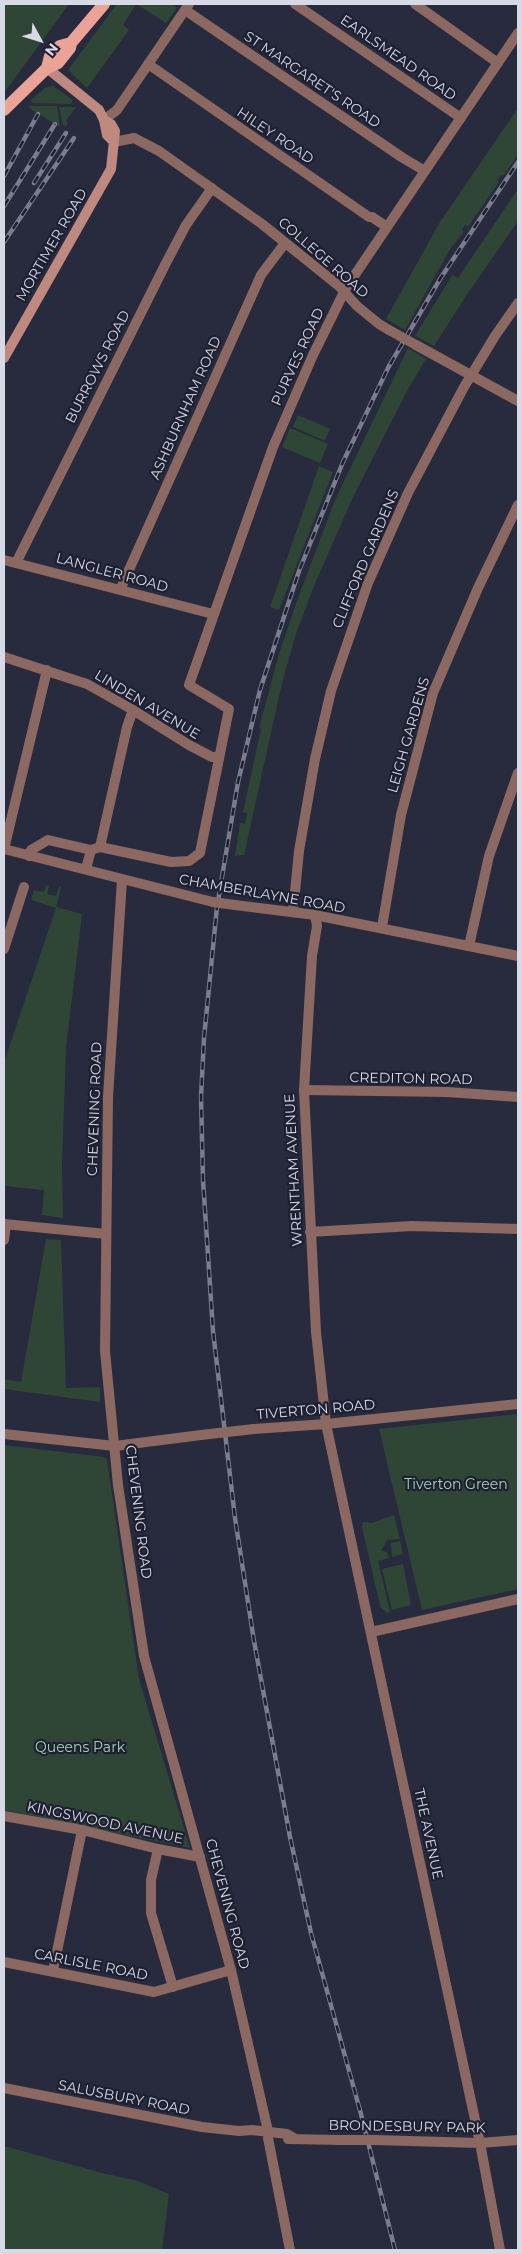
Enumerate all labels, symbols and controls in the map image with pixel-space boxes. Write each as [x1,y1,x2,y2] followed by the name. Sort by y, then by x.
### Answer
[337,12,459,104] street label: EARLSMEAD ROAD
[15,15,65,65] north arrow
[241,28,383,132] street label: ST MARGARET'S ROAD
[41,39,62,59] text: N
[233,104,317,168] street label: HILEY ROAD
[13,186,91,304] street label: MORTIMER ROAD
[274,214,372,302] street label: COLLEGE ROAD
[268,306,328,408] street label: PURVES ROAD
[62,308,134,426] street label: BURROWS ROAD
[147,334,225,482] street label: ASHBURNHAM ROAD
[329,487,403,631] street label: CLIFFORD GARDENS
[54,550,170,596] street label: LANGLER ROAD
[91,667,203,743] street label: LINDEN AVENUE
[384,675,434,795] street label: LEIGH GARDENS
[177,871,347,917] street label: CHAMBERLAYNE ROAD
[84,1042,106,1176] street label: CHEVENING ROAD
[349,1070,473,1088] street label: CREDITON ROAD
[282,1093,306,1247] street label: WRENTHAM AVENUE
[256,1396,376,1424] street label: TIVERTON ROAD
[121,1444,155,1580] street label: CHEVENING ROAD
[404,1477,508,1493] park label: Tiverton Green
[35,1740,125,1756] park label: Queens Park
[410,1787,446,1881] street label: THE AVENUE
[25,1798,185,1848] street label: KINGSWOOD AVENUE
[202,1837,252,1971] street label: CHEVENING ROAD
[33,1946,149,1984] street label: CARLISLE ROAD
[57,2077,191,2119] street label: SALUSBURY ROAD
[328,2117,486,2137] street label: BRONDESBURY PARK

